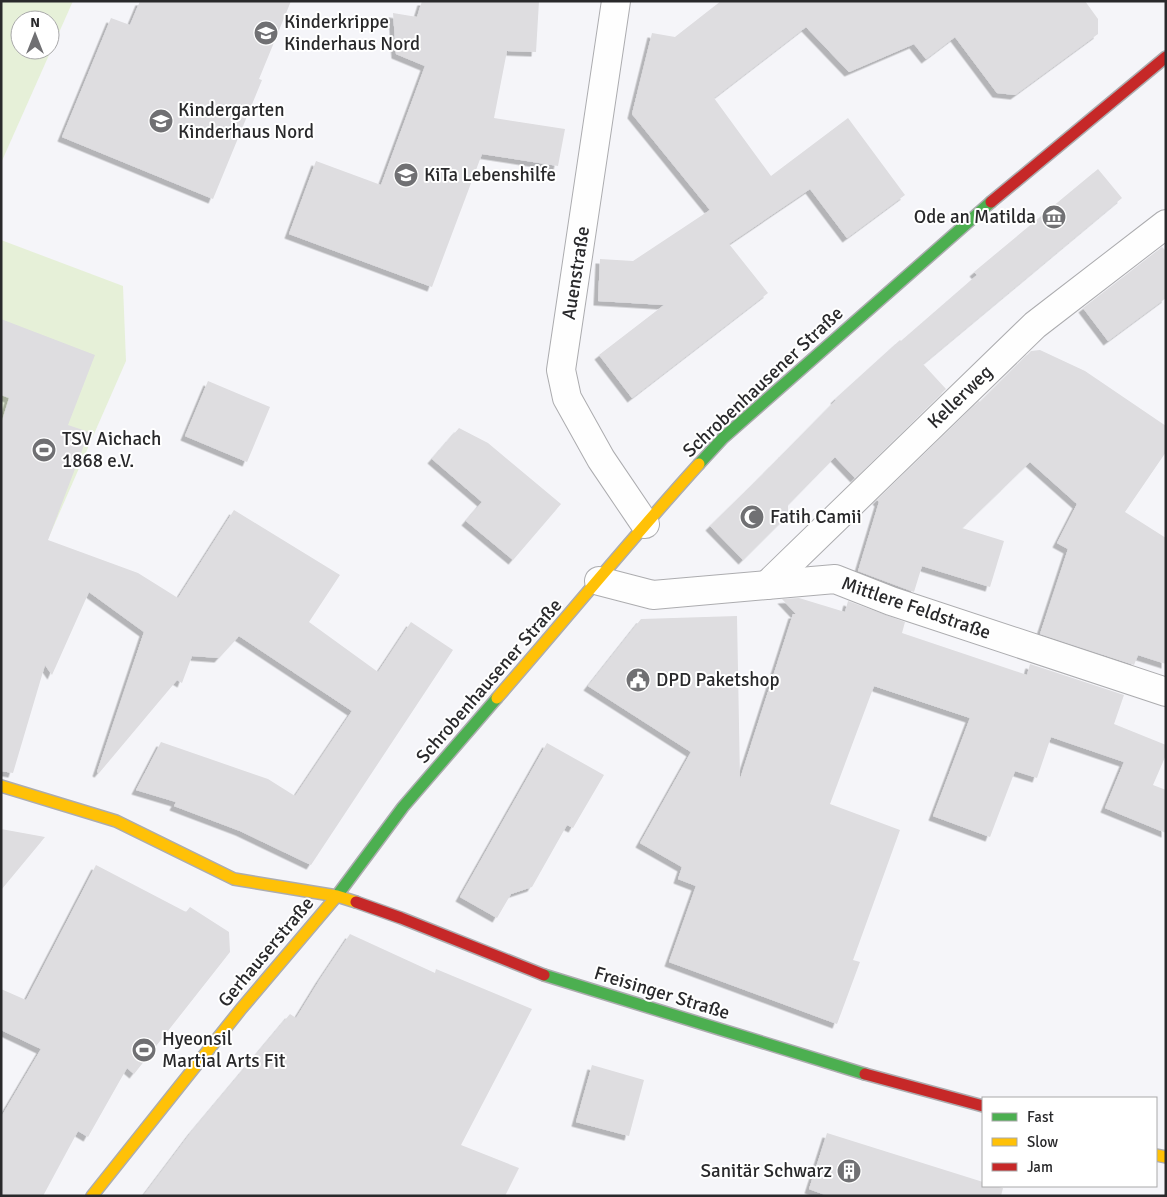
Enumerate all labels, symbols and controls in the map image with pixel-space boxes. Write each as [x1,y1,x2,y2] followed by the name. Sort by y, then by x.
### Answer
[10,10,60,60] north arrow
[284,10,420,56] place label: Kinderkrippe Kinderhaus Nord
[30,14,40,31] text: N
[253,20,279,46] school or university icon: Kinderkrippe Kinderhaus Nord
[178,98,314,144] place label: Kindergarten Kinderhaus Nord
[148,108,174,134] school or university icon: Kindergarten Kinderhaus Nord
[393,162,419,188] school or university icon: KiTa Lebenshilfe
[424,163,556,187] place label: KiTa Lebenshilfe
[1041,204,1067,230] museum icon: Ode an Matilda
[914,205,1036,229] place label: Ode an Matilda
[557,224,595,322] street label: Auenstraße
[678,301,848,463] street label: Schrobenhausener Straße
[922,360,998,434] street label: Kellerweg
[62,427,161,473] place label: TSV Aichach 1868 e.V.
[31,437,57,463] sports icon: TSV Aichach 1868 e.V.
[739,504,765,530] mosque icon: Fatih Camii
[770,505,862,529] place label: Fatih Camii
[838,571,994,645] street label: Mittlere Feldstraße
[411,594,567,768] street label: Schrobenhausener Straße
[625,667,651,693] public building icon: DPD Paketshop
[656,668,780,692] place label: DPD Paketshop
[213,892,319,1012] street label: Gerhauserstraße
[591,961,733,1025] street label: Freisinger Straße
[162,1027,286,1073] place label: Hyeonsil Martial Arts Fit
[131,1037,157,1063] sports icon: Hyeonsil Martial Arts Fit
[982,1097,1157,1187] legend
[1027,1108,1054,1126] text: Fast
[1027,1133,1058,1151] text: Slow
[836,1158,862,1184] building icon: Sanitär Schwarz
[1027,1158,1053,1176] text: Jam
[701,1159,832,1183] place label: Sanitär Schwarz

